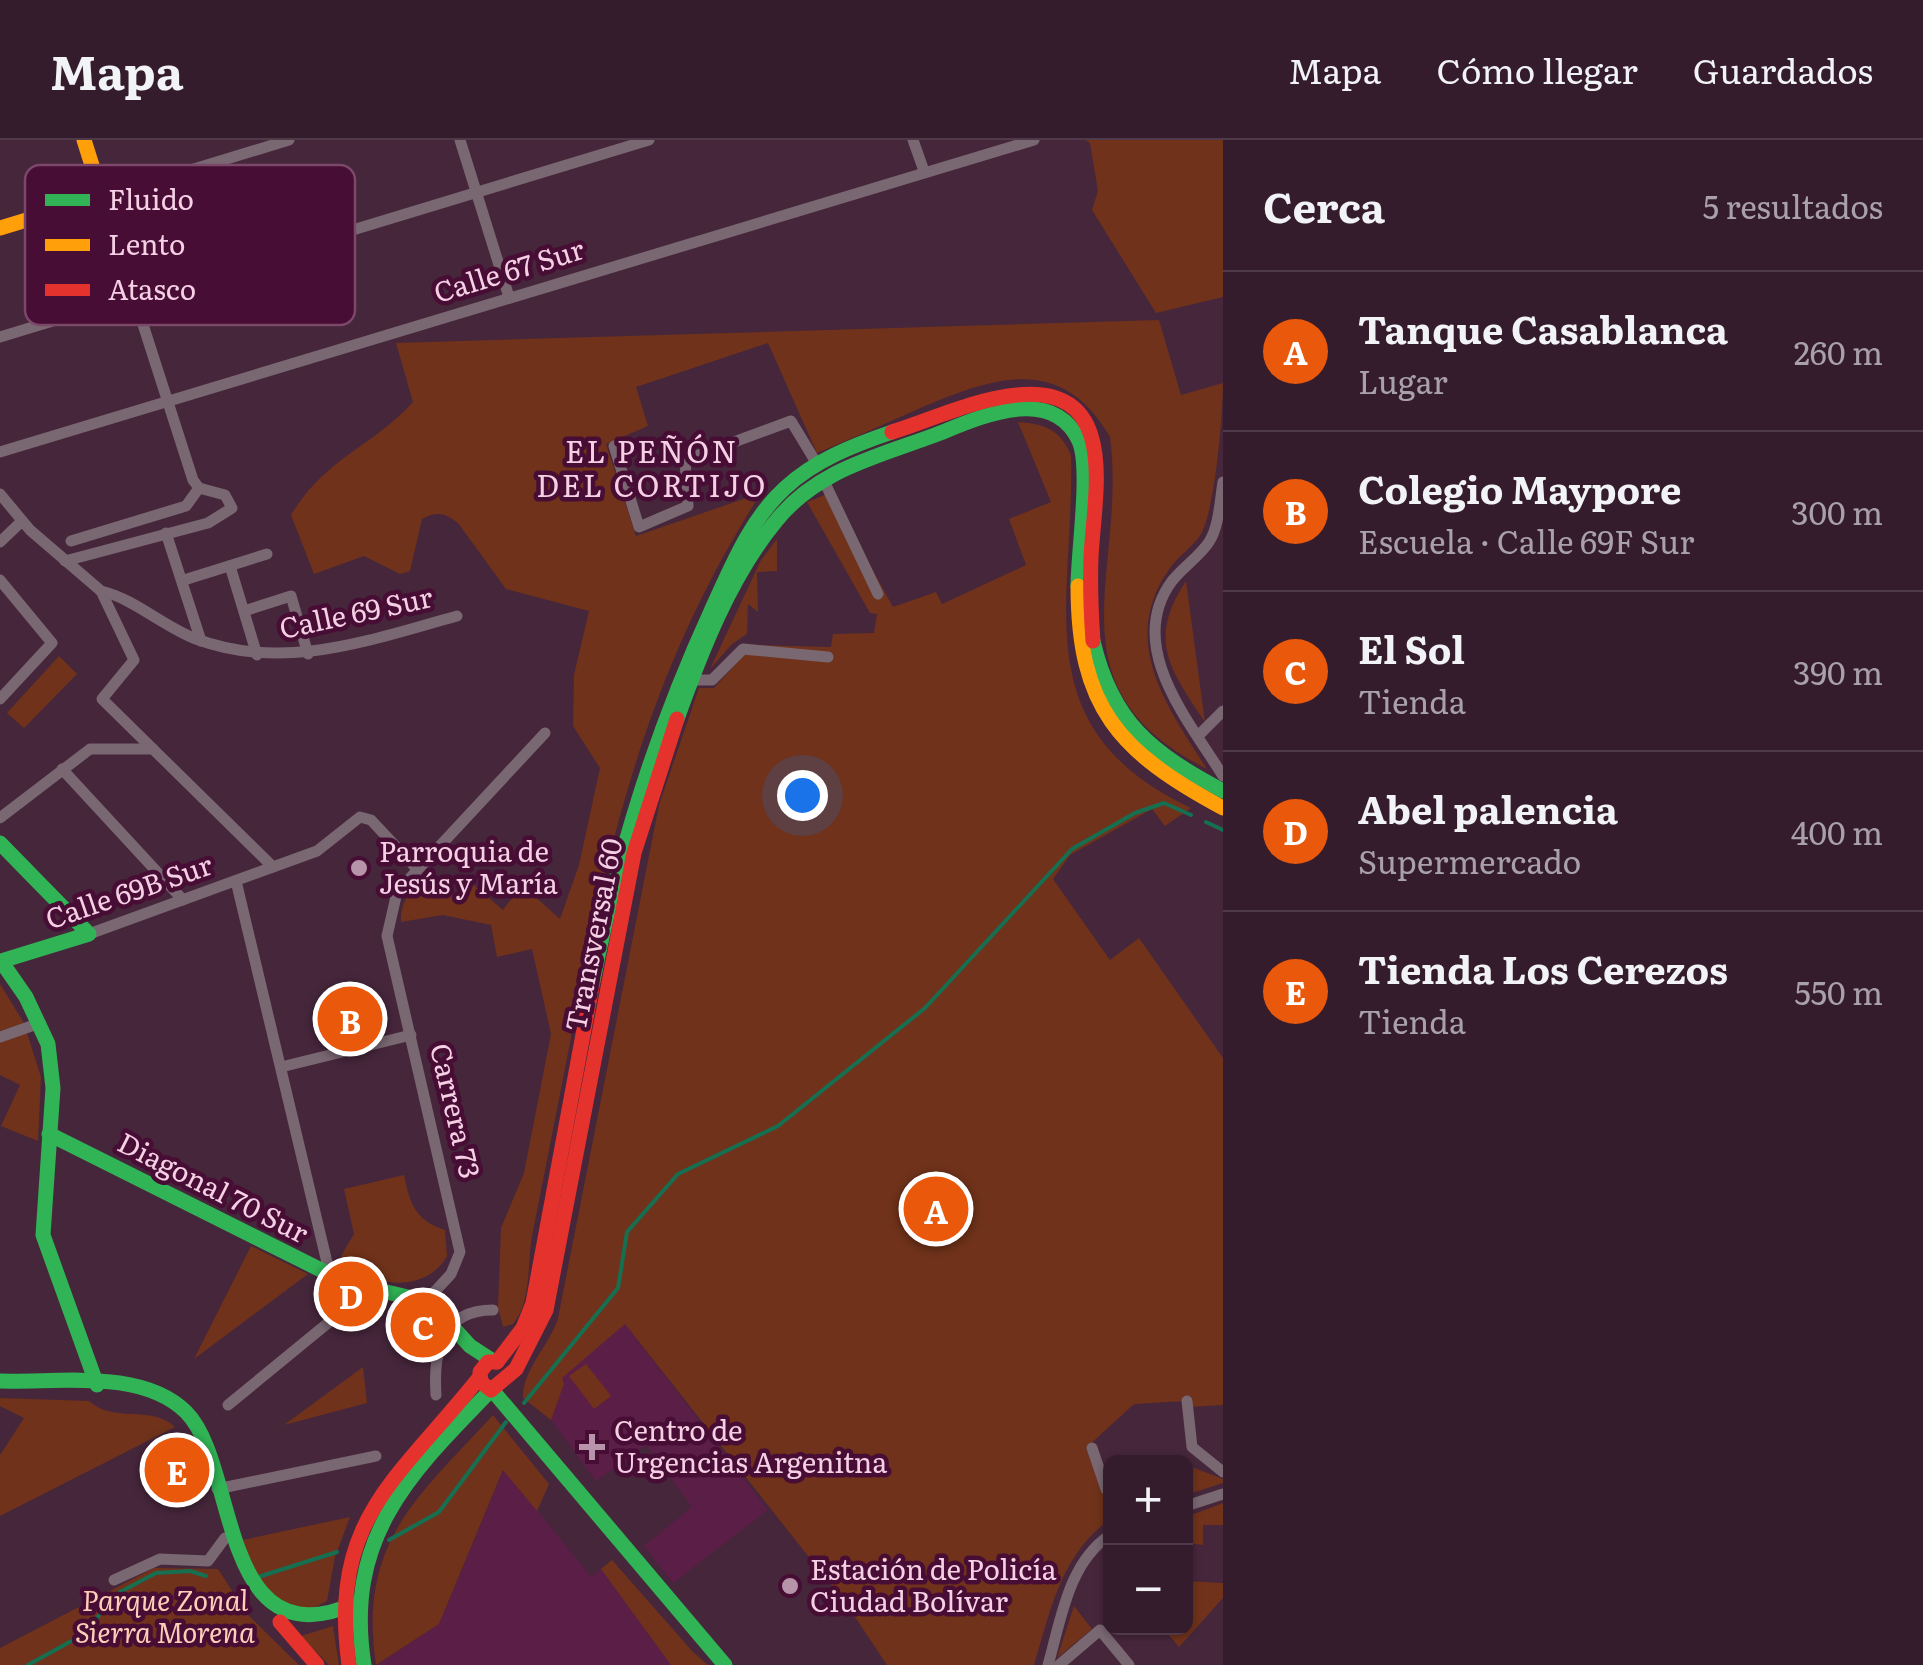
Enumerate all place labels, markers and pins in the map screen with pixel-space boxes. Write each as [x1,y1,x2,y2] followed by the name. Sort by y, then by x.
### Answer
[379,829,558,903] place label: Parroquia de Jesús y María
[348,857,370,879] marker: Parroquia de Jesús y María
[318,982,382,1056] pin: B
[904,1172,968,1246] pin: A
[318,1256,384,1332] pin: D
[390,1288,456,1362] pin: C
[614,1408,887,1482] place label: Centro de Urgencias Argenitna
[144,1432,210,1508] pin: E
[579,1434,605,1460] marker: Centro de Urgencias Argenitna
[810,1547,1057,1621] place label: Estación de Policía Ciudad Bolívar
[779,1575,801,1597] marker: Estación de Policía Ciudad Bolívar

